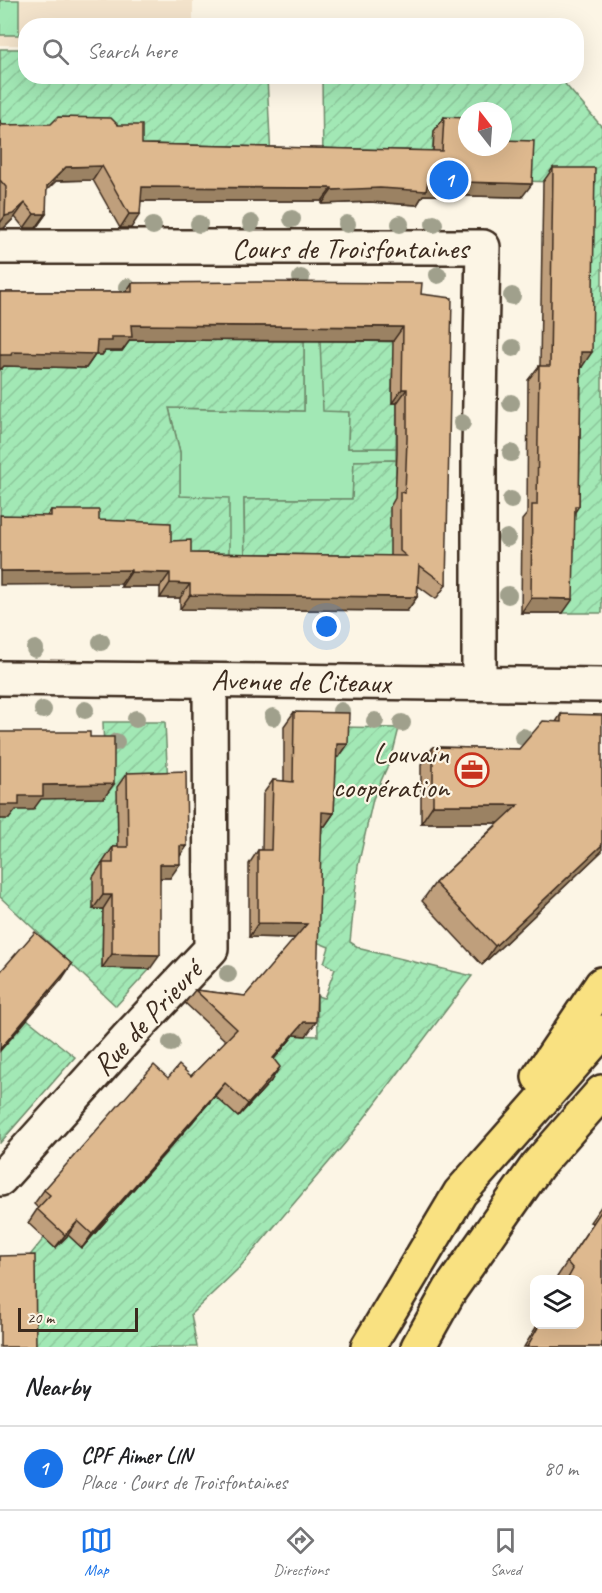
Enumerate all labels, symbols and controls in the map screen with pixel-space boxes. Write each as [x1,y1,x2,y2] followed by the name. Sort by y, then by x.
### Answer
[18,18,584,84] search box
[39,35,72,68] icon: search
[87,37,177,65] text: Search here
[458,102,512,156] north arrow
[430,158,468,202] pin: 1
[232,229,471,267] street label: Cours de Troisfontaines
[312,612,341,641] your location
[211,660,394,702] street label: Avenue de Citeaux
[333,734,450,806] place label: Louvain coopération
[454,752,490,788] office icon: Louvain coopération
[84,949,213,1084] street label: Rue de Prieuré
[530,1275,584,1329] map controls
[530,1275,584,1329] button: layers
[18,1305,138,1332] scale bar
[27,1308,54,1328] text: 20 m
[24,1370,89,1403] text: Nearby
[81,1442,192,1470] text: CPF Aimer LlN
[39,1456,48,1481] text: 1
[544,1456,578,1481] text: 80 m
[81,1470,287,1495] text: Place · Cours de Troisfontaines
[80,1524,113,1580] tab: Map
[273,1524,329,1580] tab: Directions
[489,1524,522,1580] tab: Saved

